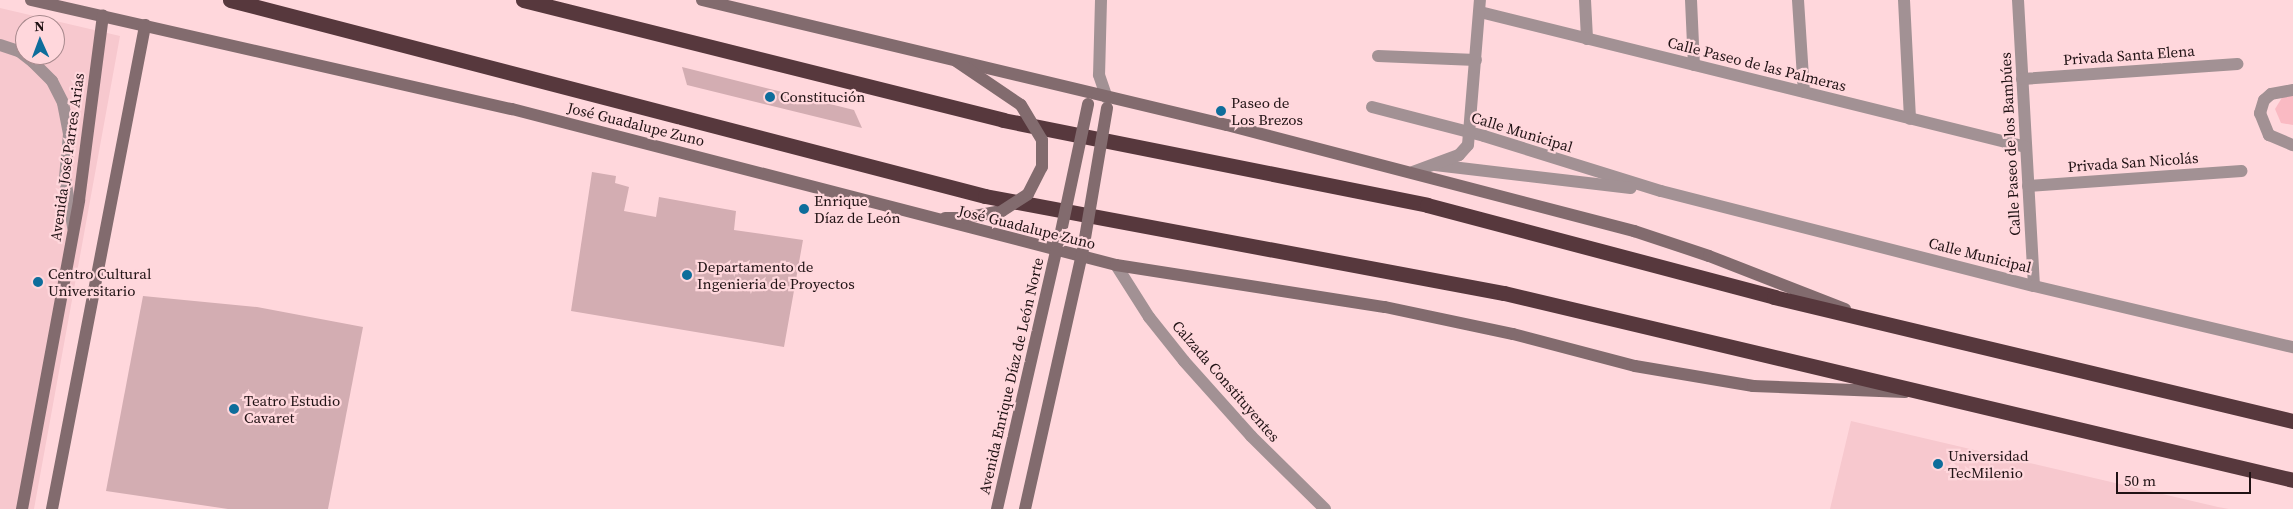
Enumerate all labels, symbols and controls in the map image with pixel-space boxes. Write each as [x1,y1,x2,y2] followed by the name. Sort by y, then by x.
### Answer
[15,15,65,65] north arrow
[34,16,45,36] text: N
[1666,33,1848,95] street label: Calle Paseo de las Palmeras
[2063,41,2195,69] street label: Privada Santa Elena
[1996,52,2024,236] street label: Calle Paseo de los Bambúes
[46,72,88,242] street label: Avenida José Parres Arias
[780,88,865,106] place label: Constitución
[764,91,776,103] marker: Constitución
[1231,93,1303,128] place label: Paseo de Los Brezos
[566,98,706,150] street label: José Guadalupe Zuno
[1215,105,1227,117] marker: Paseo de Los Brezos
[1469,108,1575,156] street label: Calle Municipal
[2067,148,2199,176] street label: Privada San Nicolás
[814,191,901,226] place label: Enrique Díaz de León
[957,201,1097,253] street label: José Guadalupe Zuno
[798,203,810,215] marker: Enrique Díaz de León
[1927,234,2033,276] street label: Calle Municipal
[975,256,1047,496] street label: Avenida Enrique Díaz de León Norte
[697,257,855,292] place label: Departamento de Ingenieria de Proyectos
[48,264,151,299] place label: Centro Cultural Universitario
[681,269,693,281] marker: Departamento de Ingenieria de Proyectos
[32,276,44,288] marker: Centro Cultural Universitario
[1169,317,1283,445] street label: Calzada Constituyentes
[244,391,340,426] place label: Teatro Estudio Cavaret
[228,403,240,415] marker: Teatro Estudio Cavaret
[1948,446,2028,481] place label: Universidad TecMilenio
[1932,458,1944,470] marker: Universidad TecMilenio
[2118,462,2253,494] scale bar
[2124,470,2156,491] text: 50 m

